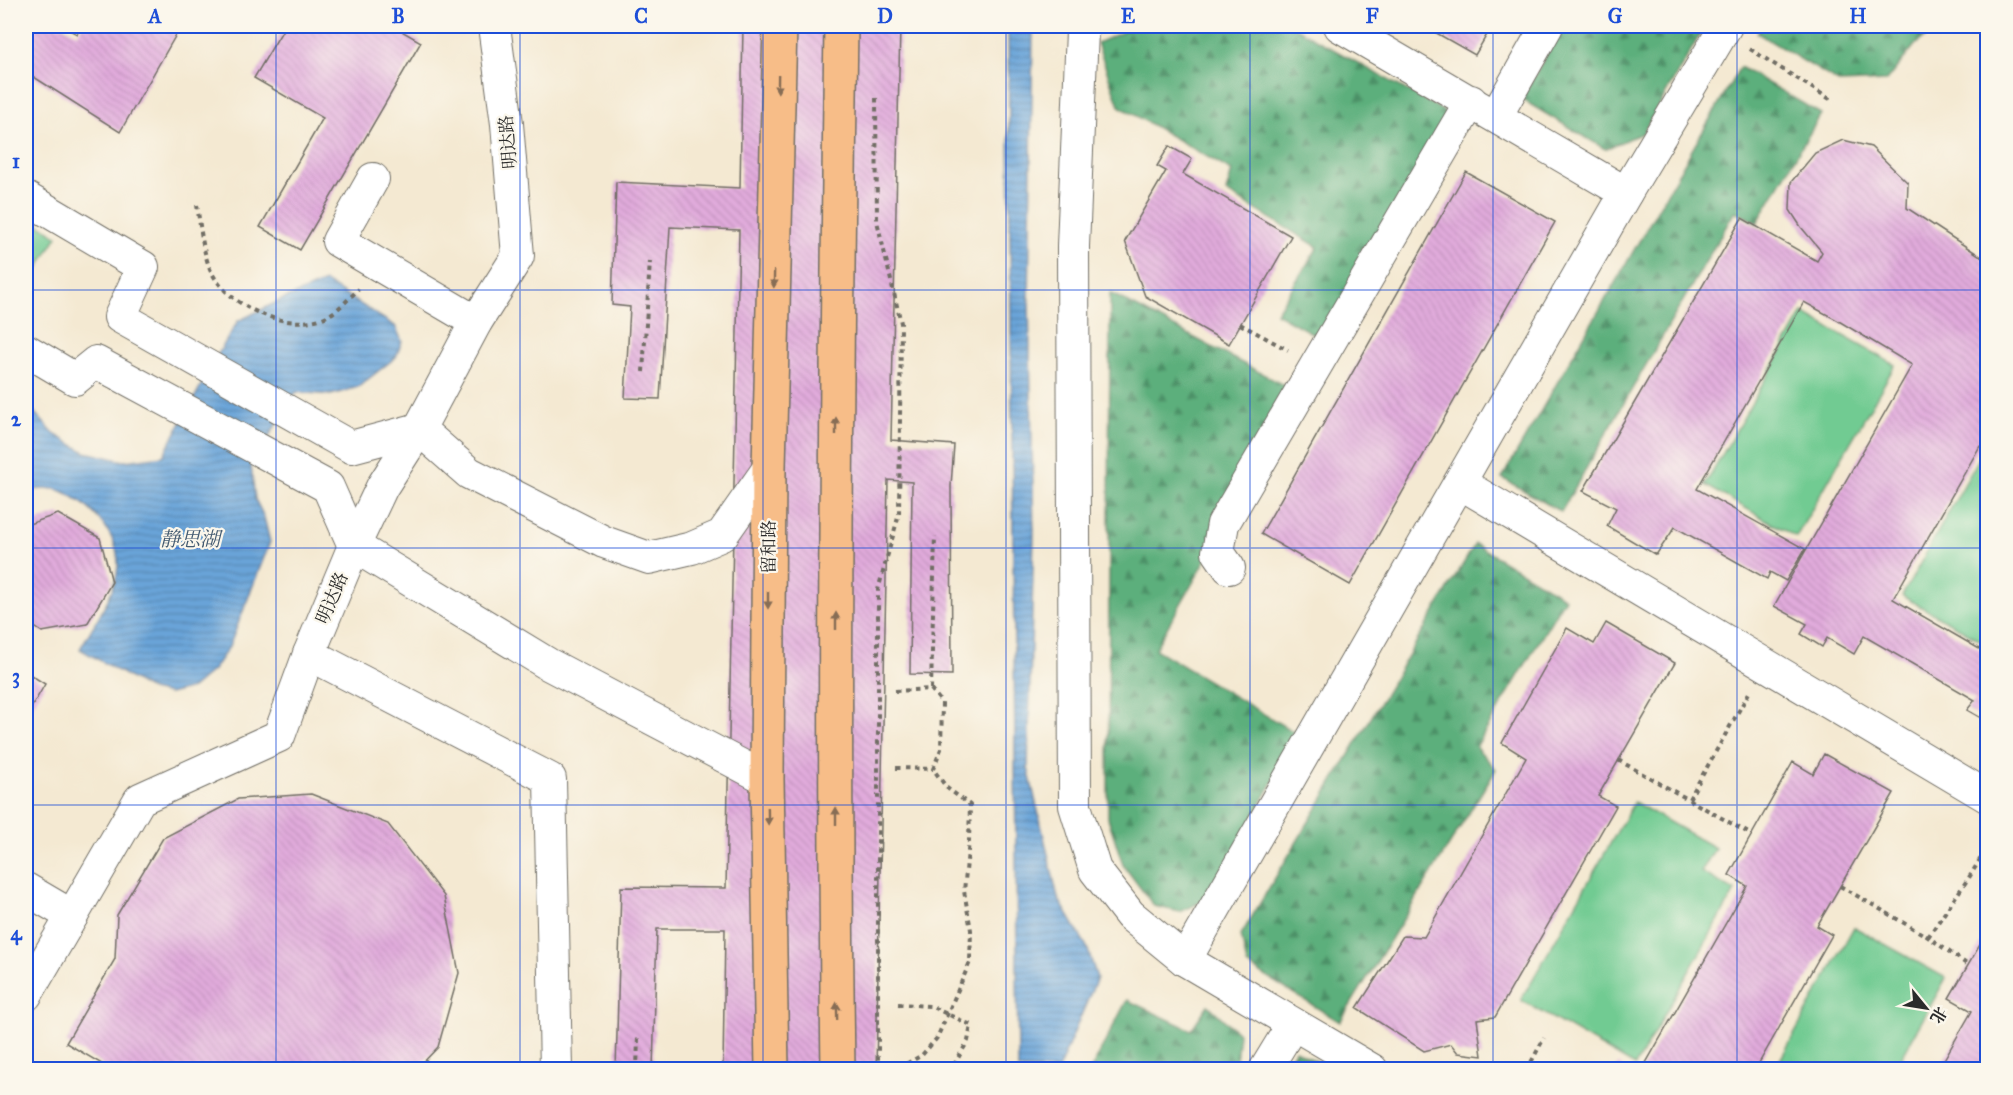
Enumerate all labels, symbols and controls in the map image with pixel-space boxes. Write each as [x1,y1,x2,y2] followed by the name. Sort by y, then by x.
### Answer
[146,4,162,28] text: A
[391,4,405,28] text: B
[634,4,648,28] text: C
[877,4,893,28] text: D
[1121,4,1136,28] text: E
[1365,4,1379,28] text: F
[1608,4,1623,28] text: G
[1849,4,1867,28] text: H
[773,74,783,93] one-way arrow
[495,114,521,170] street label: 明达路
[12,149,20,173] text: 1
[769,269,778,288] one-way arrow
[11,407,22,431] text: 2
[831,417,841,436] one-way arrow
[758,520,780,574] street label: 留和路
[160,527,223,551] water label: 静思湖
[311,569,353,627] street label: 明达路
[763,590,773,609] one-way arrow
[831,612,841,631] one-way arrow
[12,664,20,689] text: 3
[763,806,772,825] one-way arrow
[831,807,841,826] one-way arrow
[10,921,22,946] text: 4
[1896,978,1956,1038] north arrow
[832,1002,842,1021] one-way arrow
[1926,1004,1951,1027] text: 北

